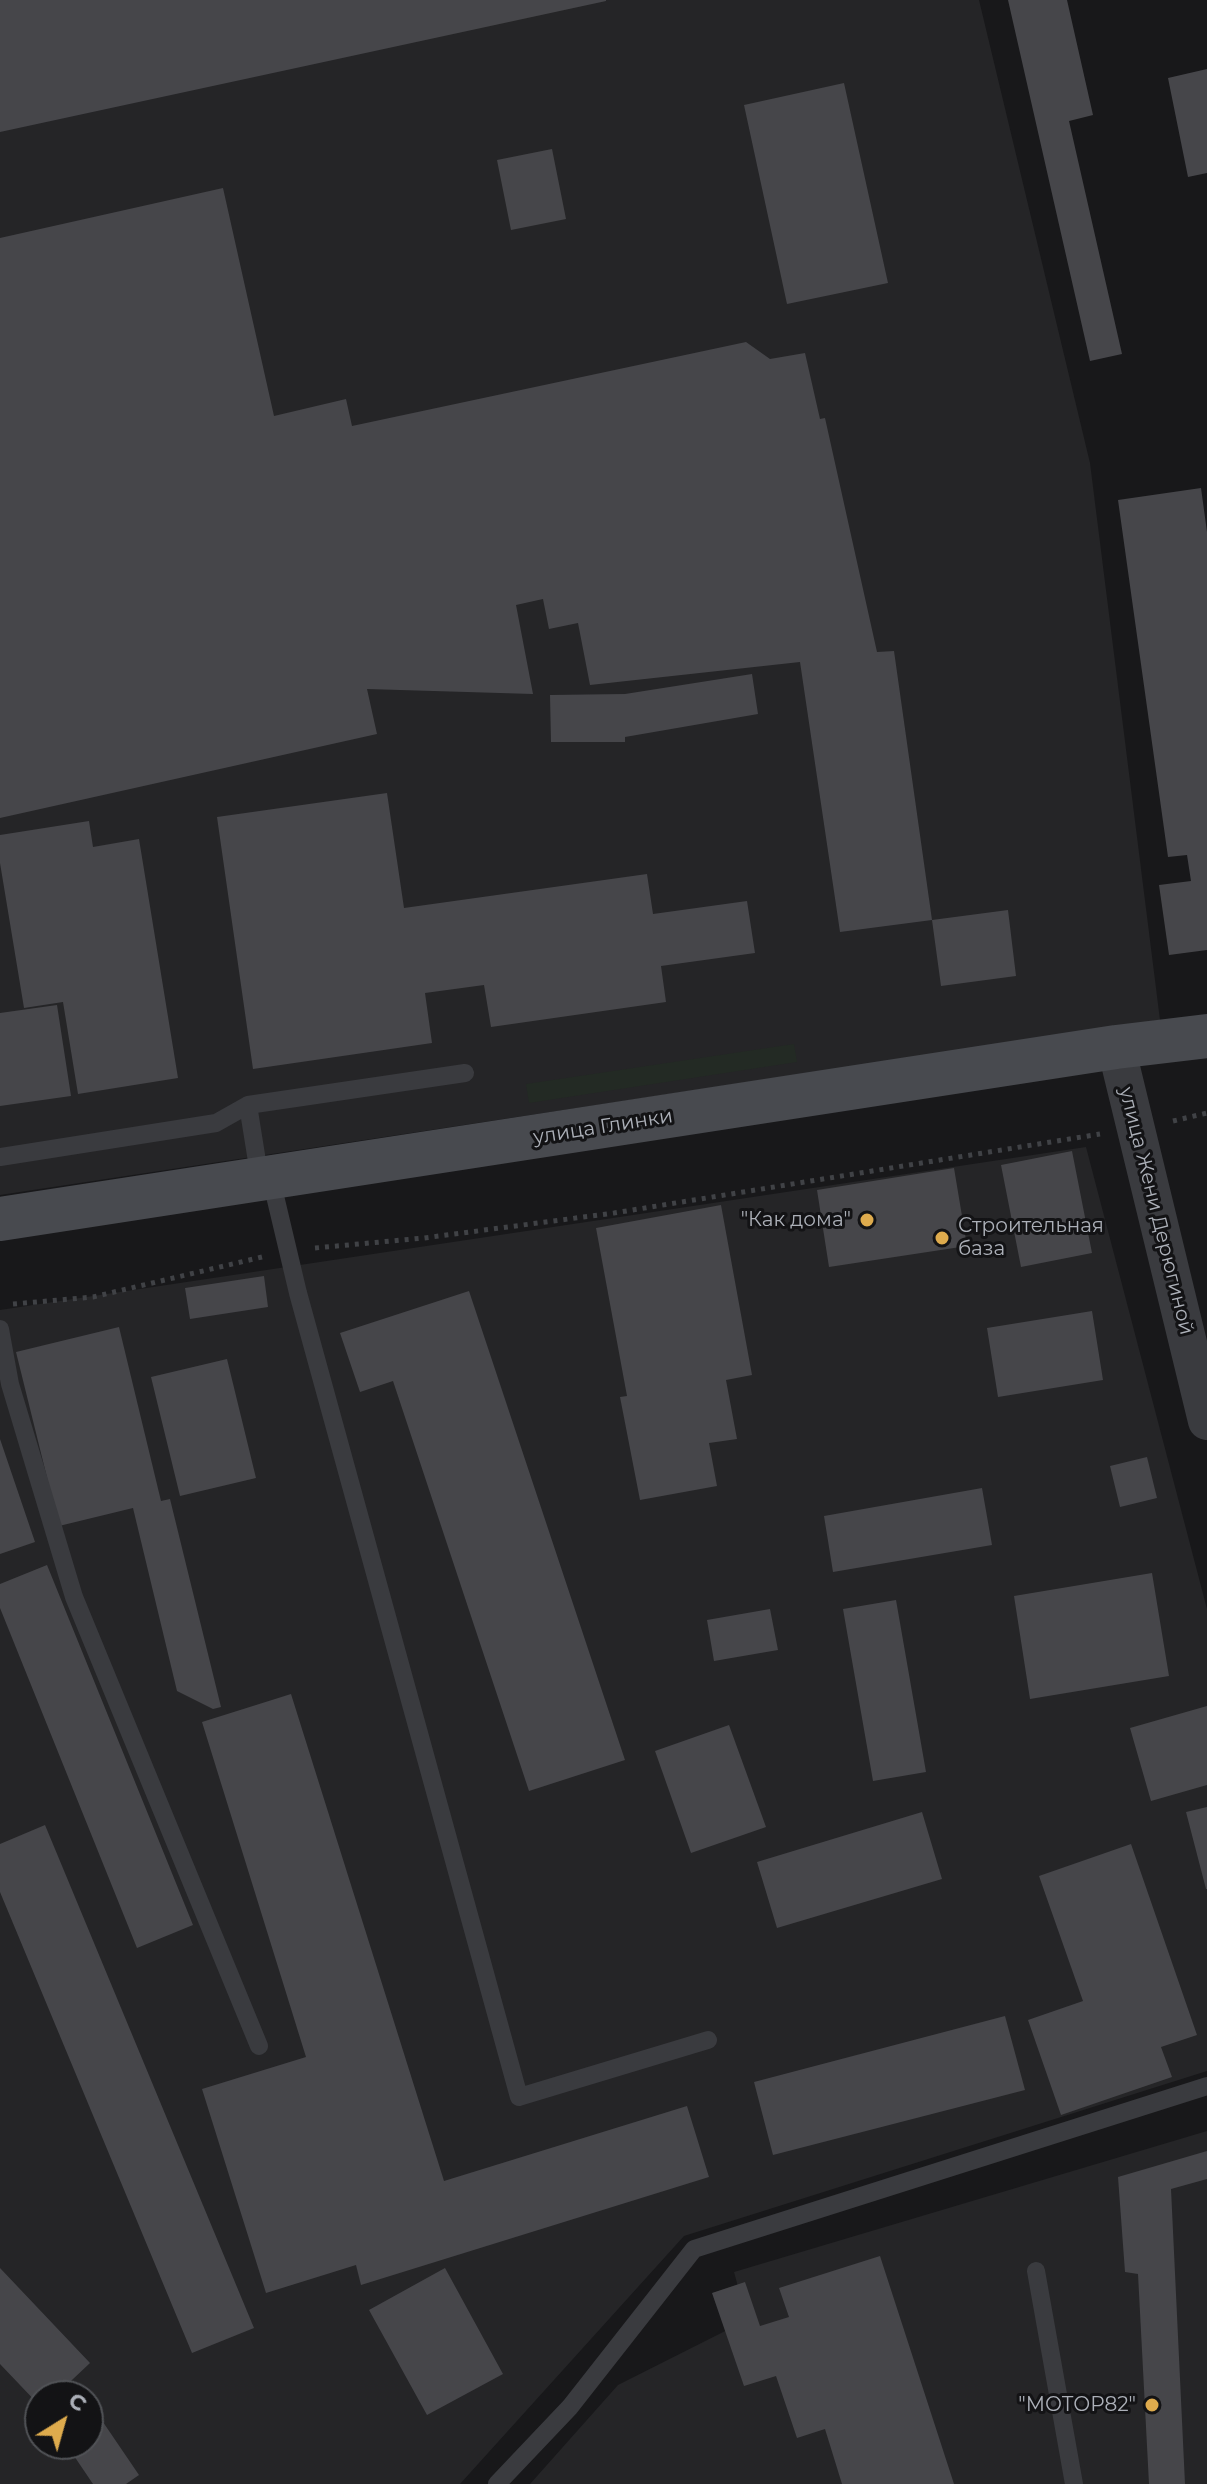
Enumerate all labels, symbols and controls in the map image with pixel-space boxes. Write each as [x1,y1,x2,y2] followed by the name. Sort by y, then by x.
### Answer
[1114,1085,1198,1337] street label: улица Жени Дерюгиной
[531,1104,675,1150] street label: улица Глинки
[741,1208,851,1232] place label: "Как дома"
[858,1211,876,1229] marker: "Как дома"
[958,1214,1104,1261] place label: Строительная база
[933,1229,951,1247] marker: Строительная база
[24,2380,104,2460] north arrow
[63,2386,92,2418] text: С
[1018,2393,1136,2417] place label: "МОТОР82"
[1143,2396,1161,2414] marker: "МОТОР82"

